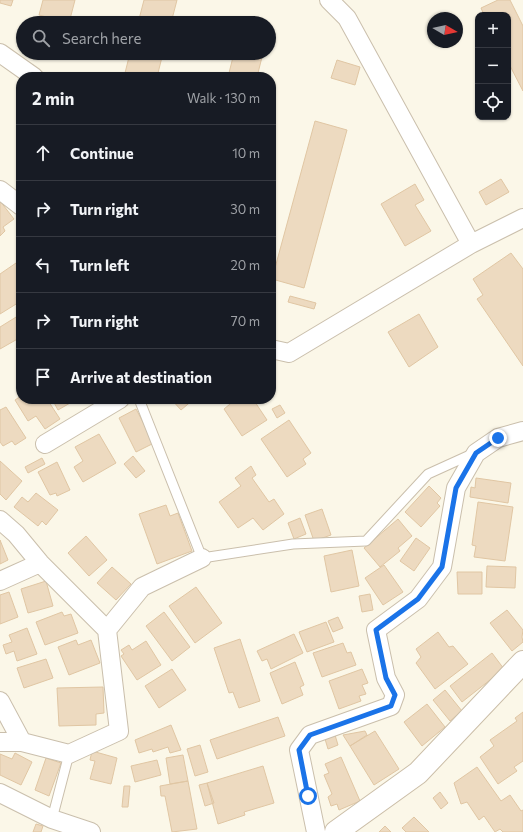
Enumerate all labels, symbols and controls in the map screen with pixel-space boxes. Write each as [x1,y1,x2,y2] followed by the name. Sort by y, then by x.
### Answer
[427,12,463,48] north arrow
[475,12,511,120] map controls
[475,12,511,48] button: +
[16,16,276,60] search box
[30,27,52,49] icon: search
[62,29,141,47] text: Search here
[475,48,511,84] button: −
[475,84,511,120] button: locate
[32,88,74,109] text: 2 min
[187,90,260,106] text: Walk · 130 m
[32,142,54,164] icon: ahead
[70,144,134,162] text: Continue
[232,145,260,161] text: 10 m
[32,198,54,220] icon: right
[70,200,139,218] text: Turn right
[230,201,260,217] text: 30 m
[32,254,54,276] icon: left
[70,256,129,274] text: Turn left
[231,257,260,273] text: 20 m
[32,310,54,332] icon: right
[70,312,139,330] text: Turn right
[231,313,260,329] text: 70 m
[32,366,54,388] icon: arrive
[70,368,212,386] text: Arrive at destination
[489,429,507,447] route end
[299,787,317,805] route start

